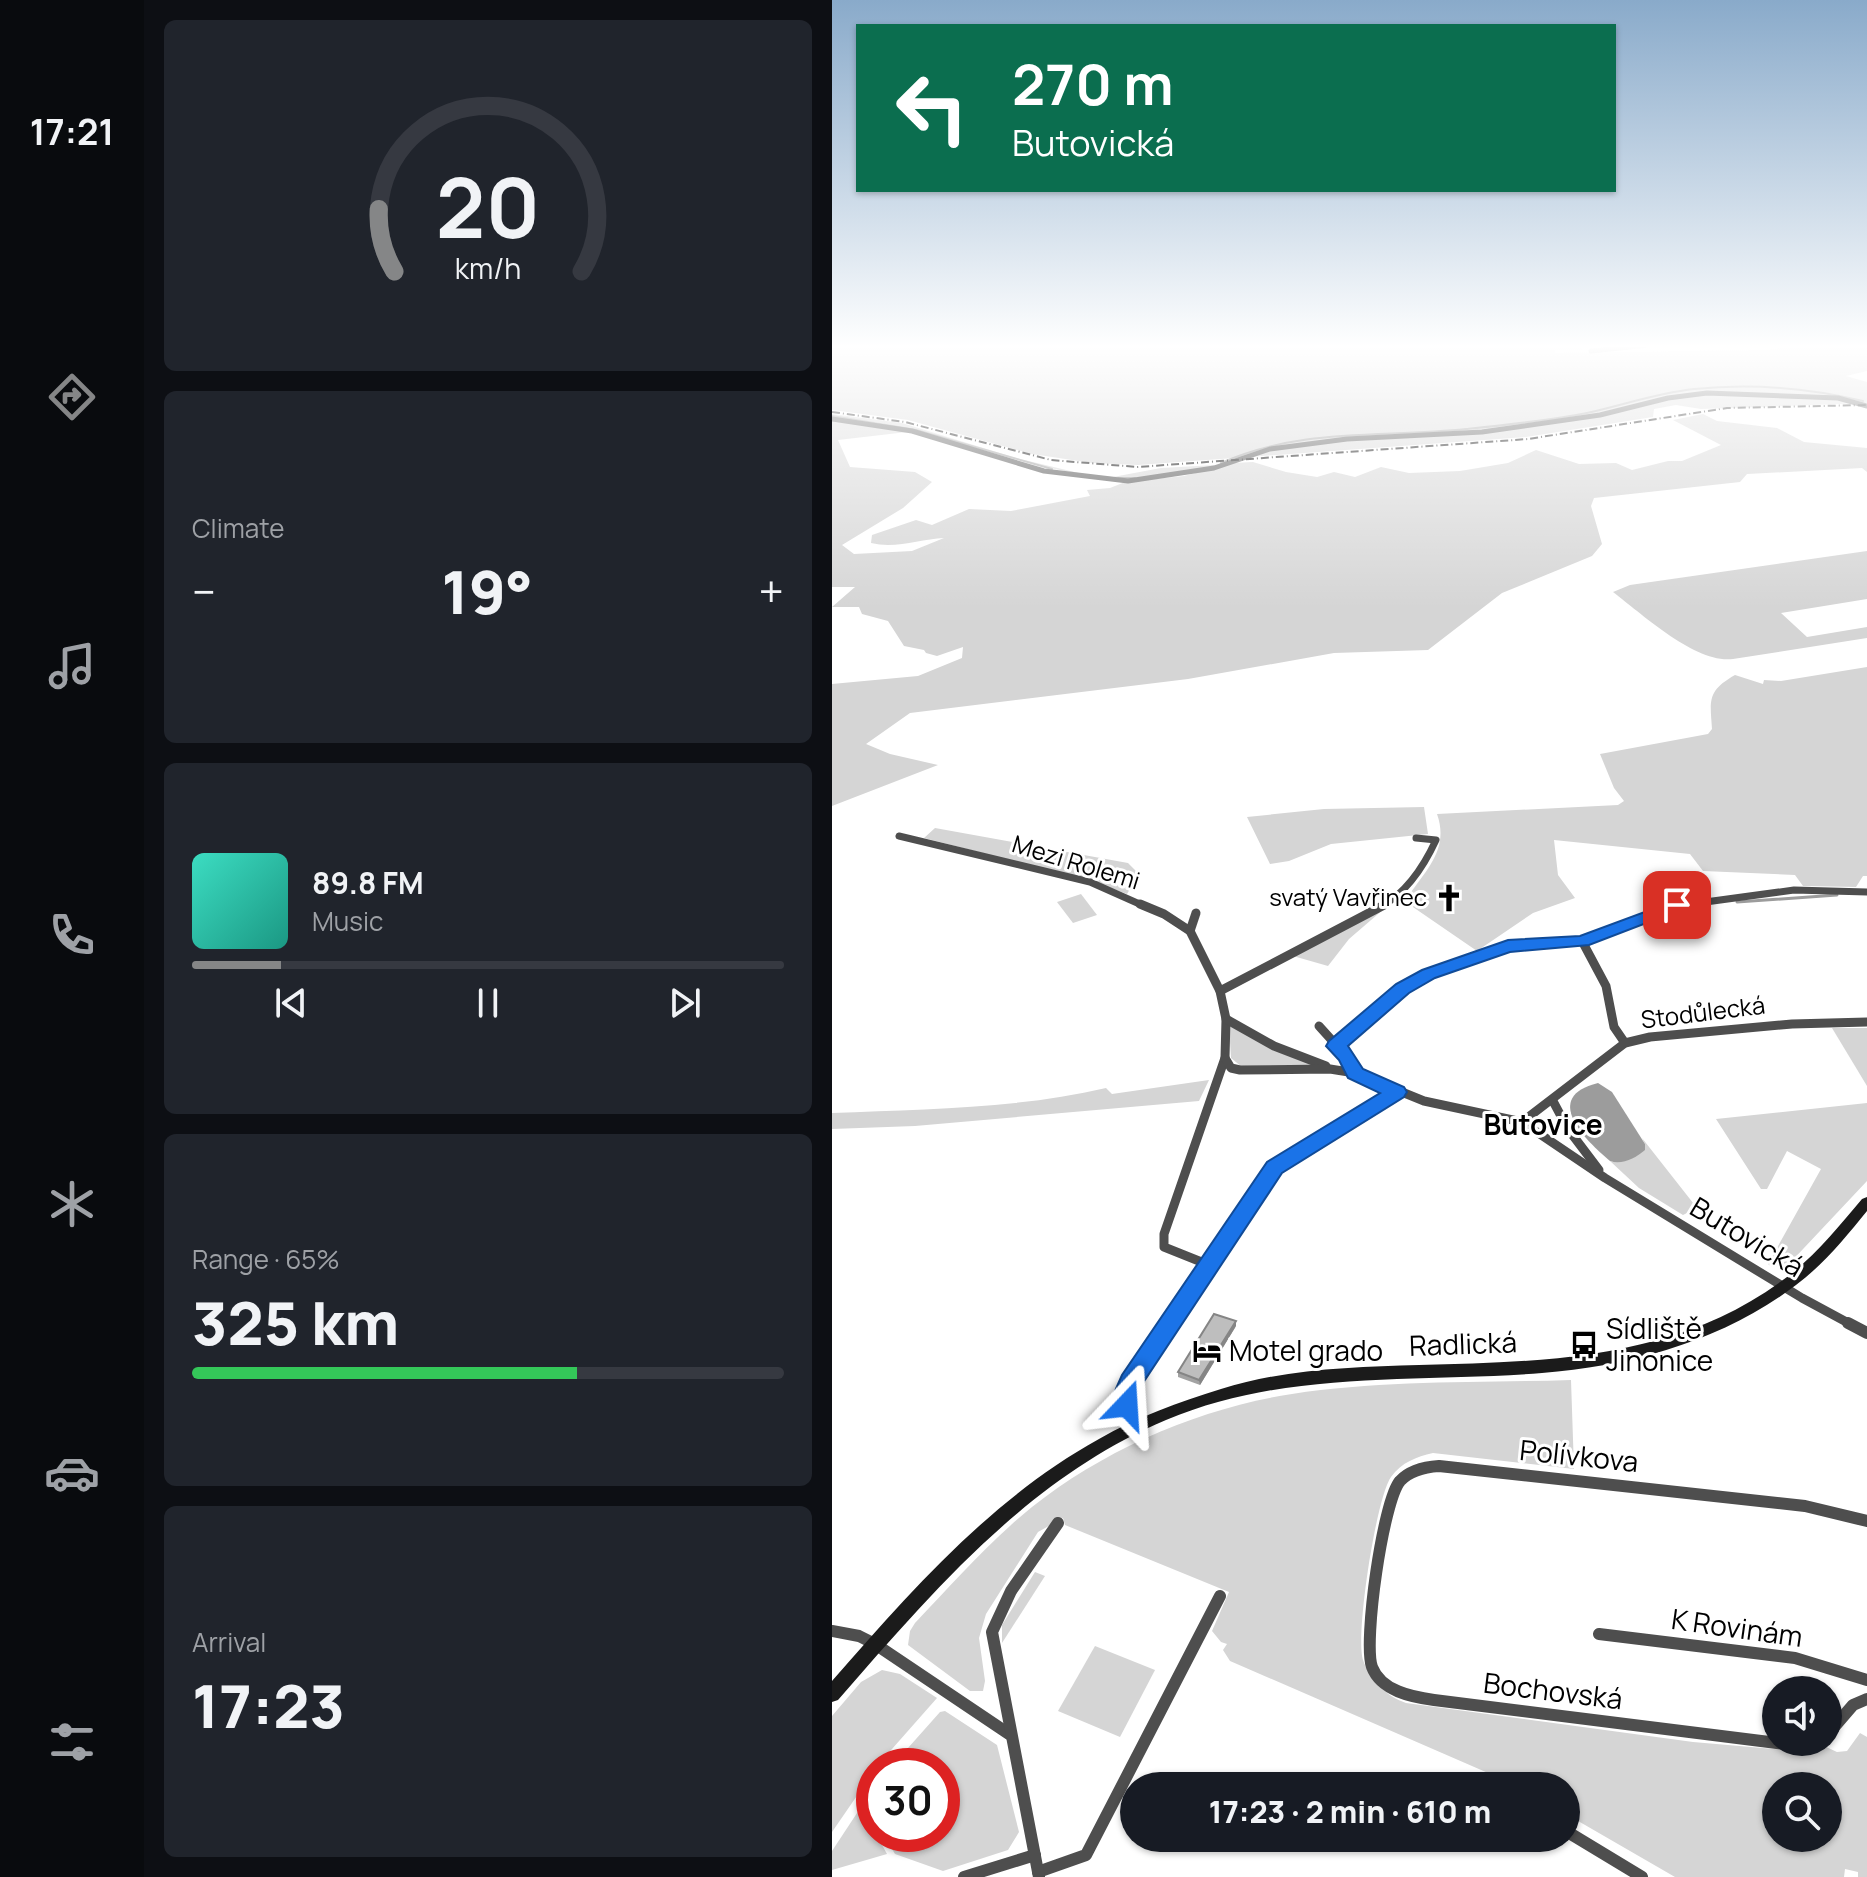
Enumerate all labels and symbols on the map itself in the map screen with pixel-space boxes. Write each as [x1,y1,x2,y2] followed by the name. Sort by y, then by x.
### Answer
[1009,827,1144,897] street label: Mezi Rolemi
[1643,871,1711,939] pin
[1269,880,1427,913] place label: svatý Vavřinec
[1434,883,1464,913] church icon: svatý Vavřinec
[1639,988,1767,1035] street label: Stodůlecká
[1483,1105,1603,1143] district label: Butovice
[1684,1187,1811,1285] street label: Butovická
[1606,1309,1713,1379] place label: Sídliště Jinonice
[1408,1322,1518,1364] street label: Radlická
[1569,1330,1599,1360] bus stop icon: Sídliště Jinonice
[1229,1331,1383,1369] place label: Motel grado
[1192,1336,1222,1366] hotel icon: Motel grado
[1085,1363,1169,1447] position arrow
[1518,1430,1640,1480] street label: Polívkova
[1669,1599,1805,1655] street label: K Rovinám
[1481,1663,1625,1717] street label: Bochovská
[856,1748,960,1852] speed limit sign: 30

